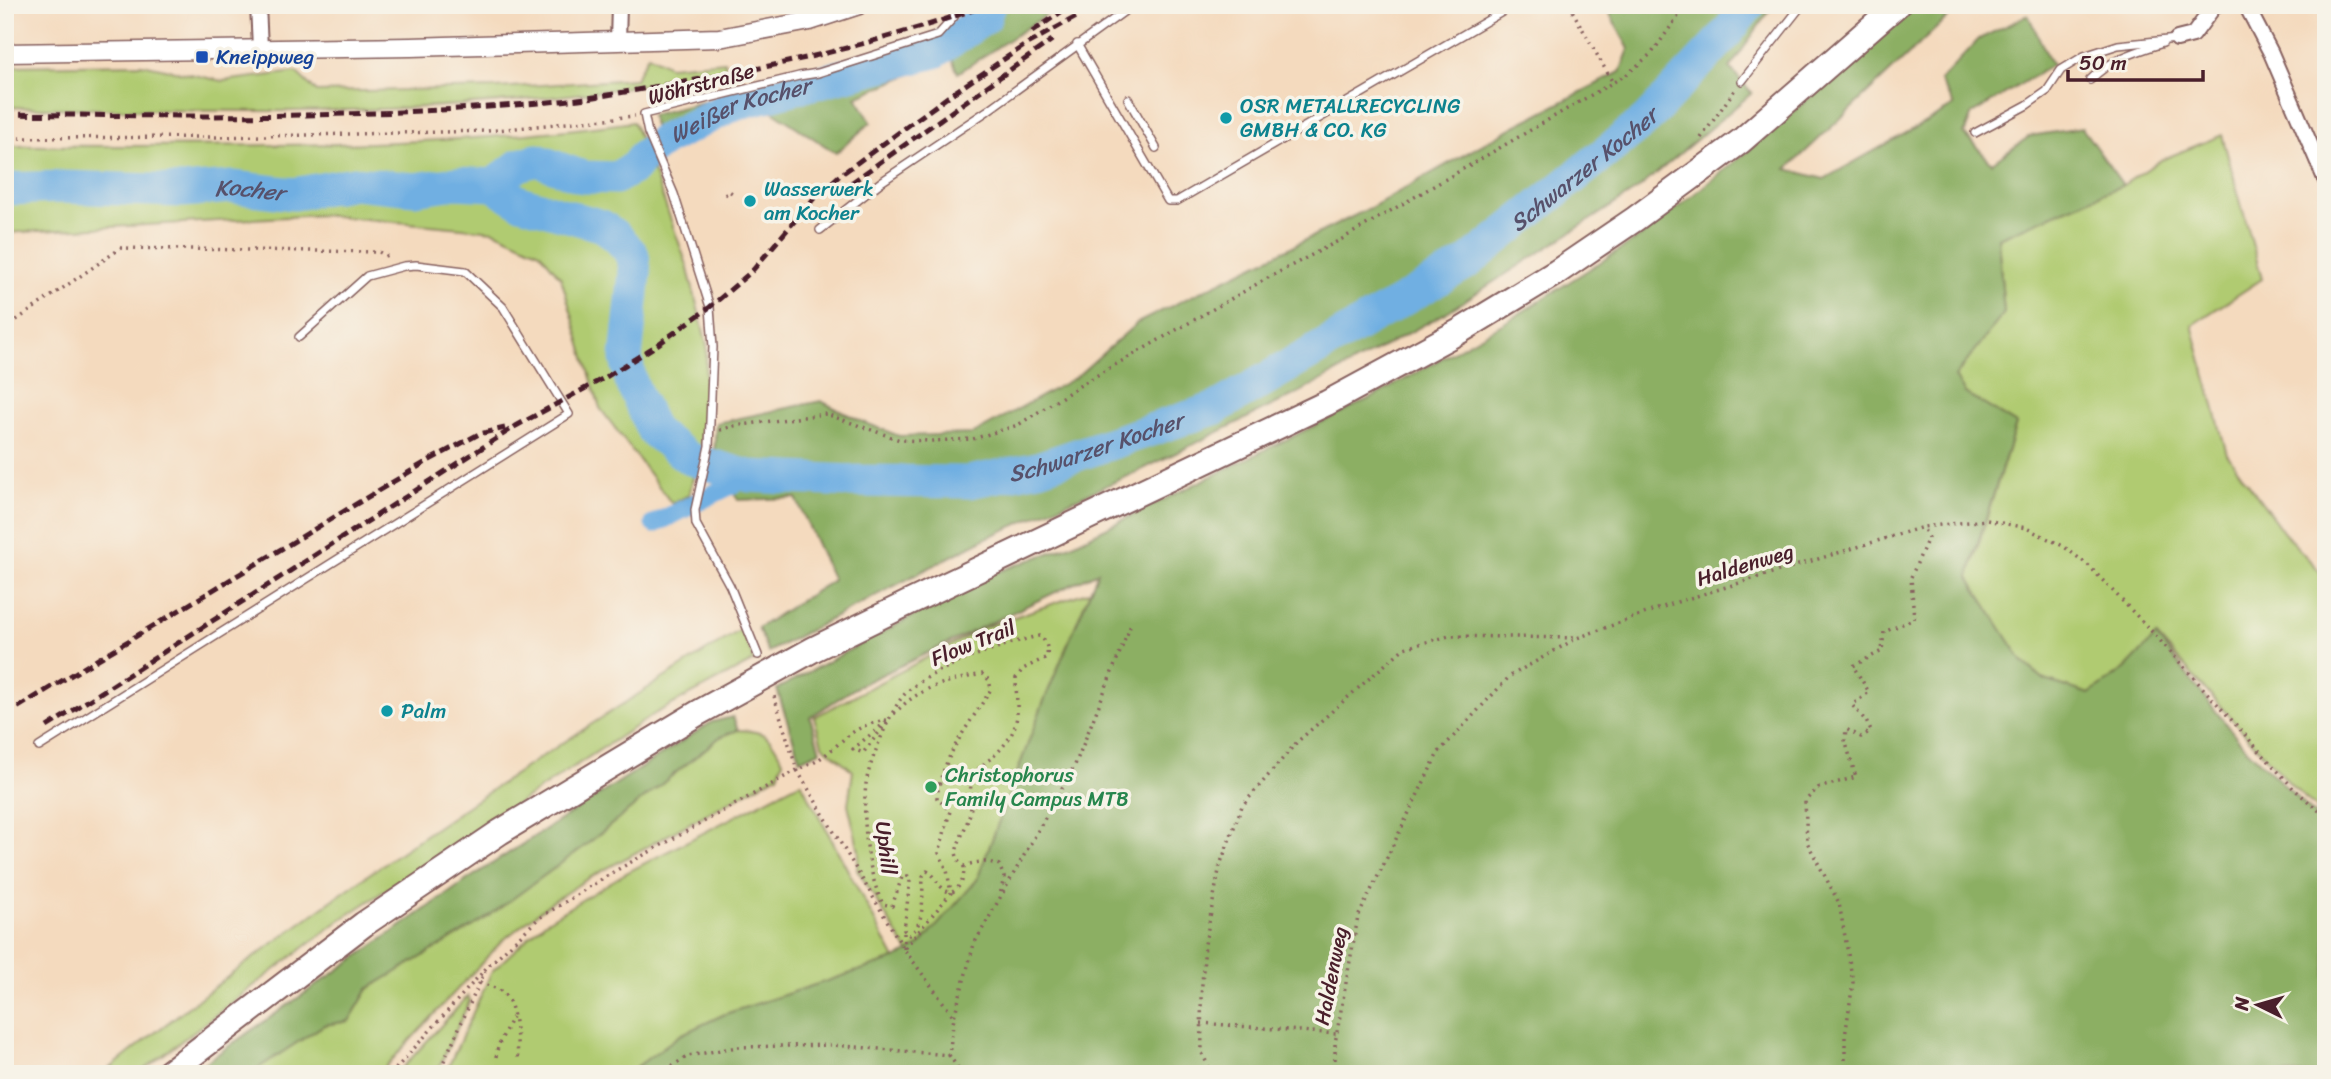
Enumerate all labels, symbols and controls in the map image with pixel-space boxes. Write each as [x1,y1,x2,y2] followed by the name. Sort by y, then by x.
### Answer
[216,38,314,76] place label: Kneippweg
[2068,38,2203,82] scale bar
[2079,44,2127,82] text: 50 m
[194,49,210,65] marker: Kneippweg
[644,52,759,116] street label: Wöhrstraße
[662,64,819,155] water label: Weißer Kocher
[1240,87,1460,149] place label: OSR METALLRECYCLING GMBH & CO. KG
[1500,95,1671,242] water label: Schwarzer Kocher
[1218,110,1234,126] marker: OSR METALLRECYCLING GMBH & CO. KG
[213,166,291,214] water label: Kocher
[764,170,874,232] place label: Wasserwerk am Kocher
[742,193,758,209] marker: Wasserwerk am Kocher
[1005,399,1192,494] water label: Schwarzer Kocher
[1692,532,1799,598] street label: Haldenweg
[925,608,1022,677] street label: Flow Trail
[401,692,446,730] place label: Palm
[379,703,395,719] marker: Palm
[945,756,1129,818] place label: Christophorus Family Campus MTB
[923,779,939,795] marker: Christophorus Family Campus MTB
[864,819,908,878] street label: Uphill
[1303,923,1359,1029] street label: Haldenweg
[2222,970,2292,1040] north arrow
[2224,995,2259,1013] text: N

